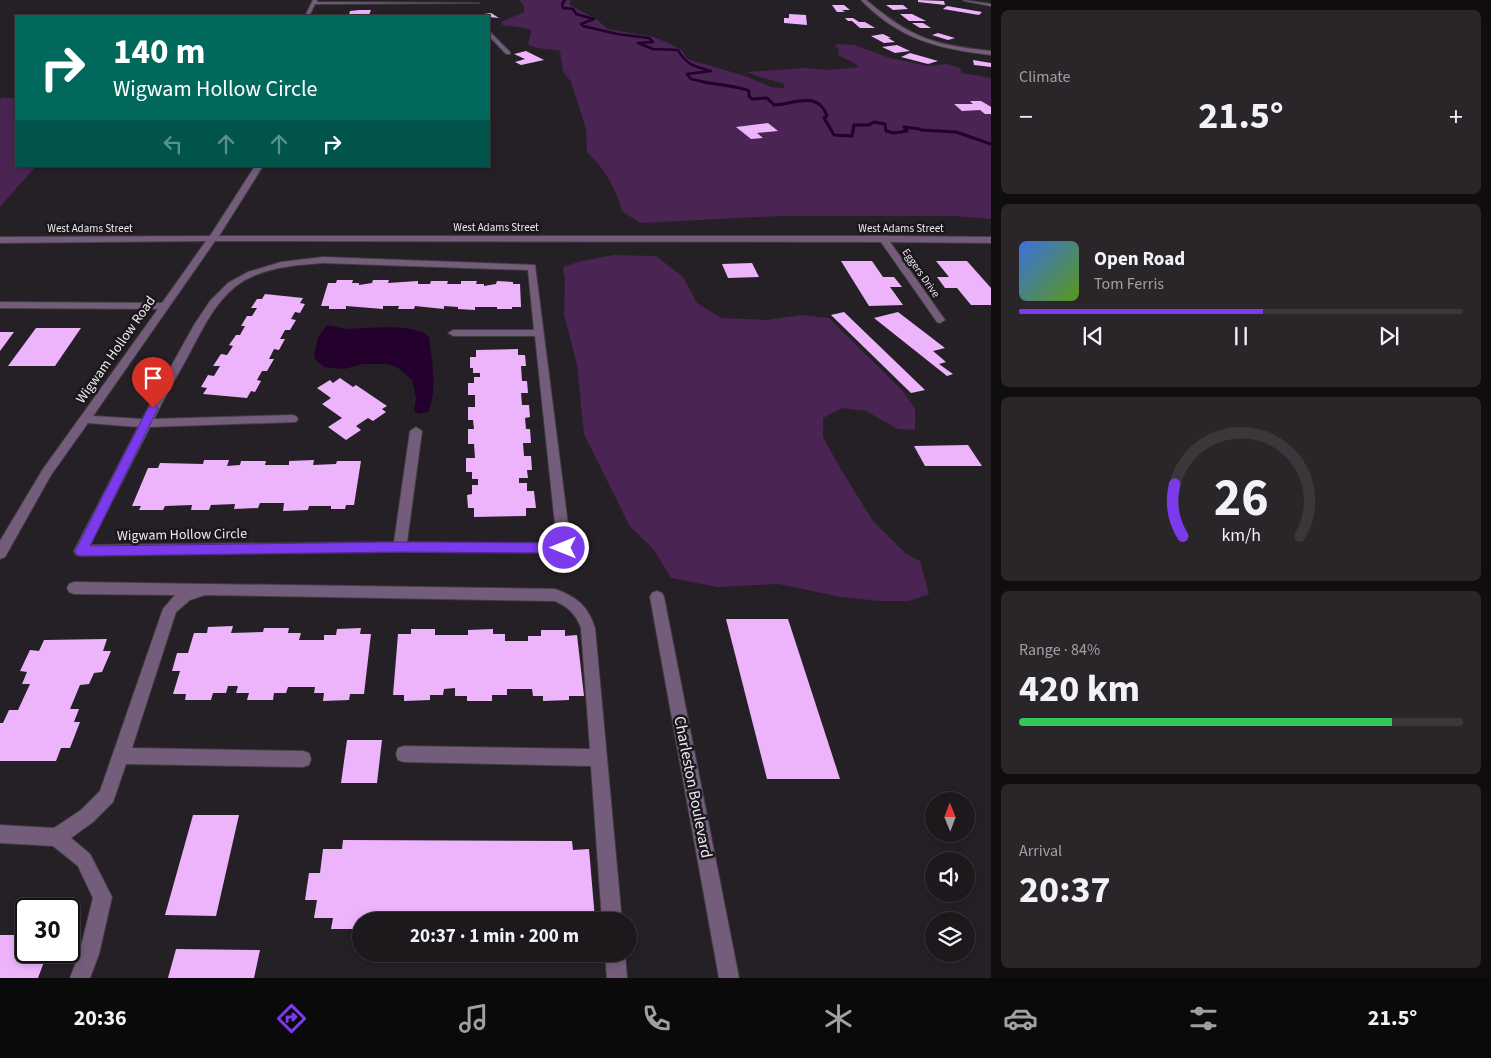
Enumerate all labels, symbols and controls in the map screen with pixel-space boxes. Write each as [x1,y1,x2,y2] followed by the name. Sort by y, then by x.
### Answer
[113,27,205,77] text: 140 m
[30,35,95,100] icon: right
[1019,66,1070,88] text: Climate
[113,73,318,105] text: Wigwam Hollow Circle
[1198,89,1284,143] text: 21.5°
[1019,97,1033,137] text: −
[1449,97,1463,137] text: +
[159,130,187,158] icon: left
[212,130,240,158] icon: ahead
[265,130,293,158] icon: ahead
[318,130,346,158] icon: right
[453,220,539,235] street label: West Adams Street
[47,221,133,236] street label: West Adams Street
[858,221,944,236] street label: West Adams Street
[899,246,944,301] street label: Eggers Drive
[1094,246,1185,273] text: Open Road
[1094,273,1164,295] text: Tom Ferris
[71,292,161,408] street label: Wigwam Hollow Road
[1079,322,1107,350] icon: previous
[1227,322,1255,350] icon: pause
[1375,322,1403,350] icon: next
[132,357,174,408] pin
[139,364,167,392] icon: arrive
[1214,462,1268,536] text: 26
[537,521,589,573] position arrow
[1221,523,1261,548] text: km/h
[117,524,247,546] street label: Wigwam Hollow Circle
[1019,639,1100,661] text: Range · 84%
[1019,662,1140,716] text: 420 km
[668,714,718,860] street label: Charleston Boulevard
[925,792,975,842] north arrow
[925,792,975,962] map controls
[1019,840,1062,862] text: Arrival
[925,852,975,902] button: sound
[1019,863,1111,917] text: 20:37
[15,898,80,963] speed limit sign: 30
[925,912,975,962] button: layers
[410,923,579,950] text: 20:37 · 1 min · 200 m
[274,1001,309,1036] icon: directions
[456,1001,491,1036] icon: music
[639,1001,674,1036] icon: phone
[821,1001,856,1036] icon: climate
[1003,1001,1038,1036] icon: car
[1186,1001,1221,1036] icon: filters
[74,1002,127,1034] text: 20:36
[1368,1002,1417,1034] text: 21.5°

